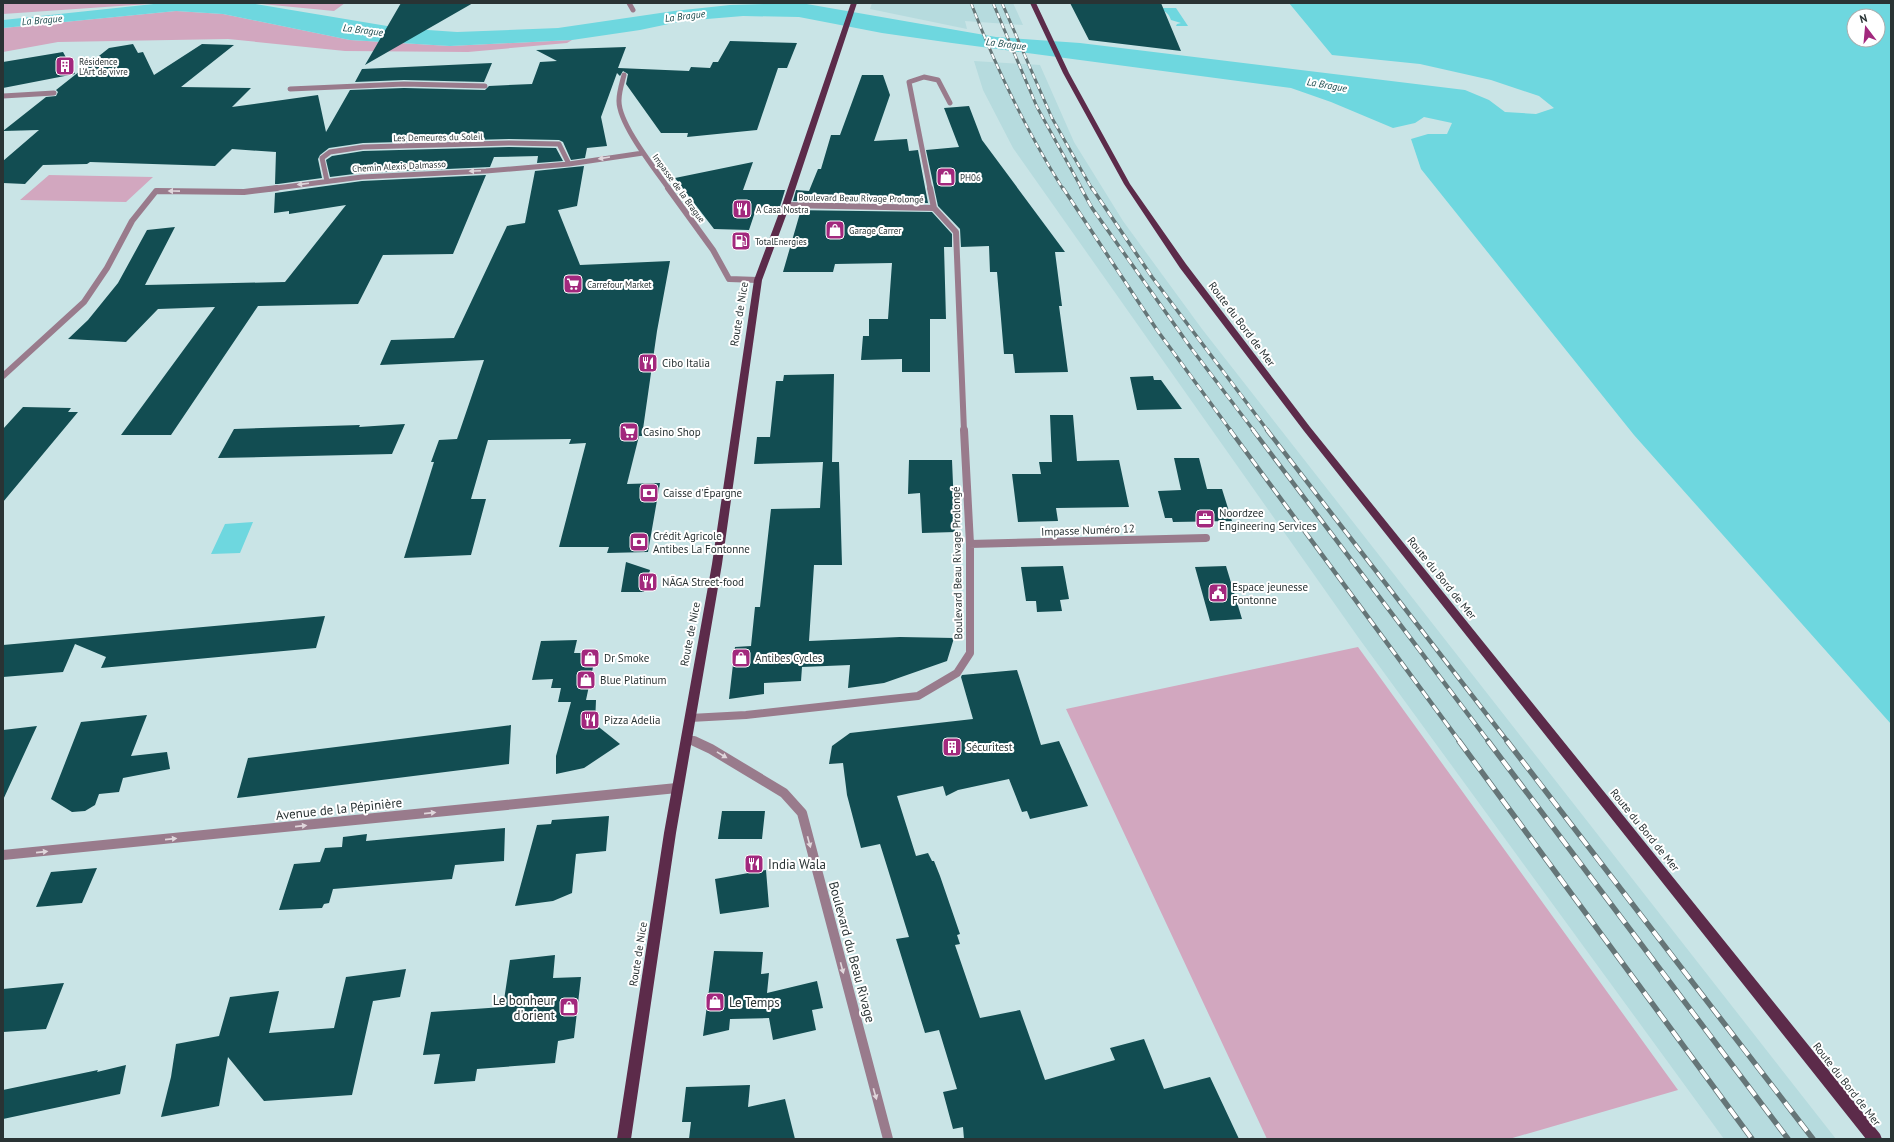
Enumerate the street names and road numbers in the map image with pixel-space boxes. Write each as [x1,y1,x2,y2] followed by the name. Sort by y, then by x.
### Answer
[393,131,483,143] street label: Les Demeures du Soleil
[650,152,708,225] street label: Impasse de la Brague
[352,158,446,174] street label: Chemin Alexis Dalmasso
[798,191,924,205] street label: Boulevard Beau Rivage Prolongé
[1206,279,1278,369] street label: Route du Bord de Mer
[727,280,751,347] street label: Route de Nice
[949,486,965,640] street label: Boulevard Beau Rivage Prolongé
[1041,521,1135,539] street label: Impasse Numéro 12
[1404,534,1480,622] street label: Route du Bord de Mer
[677,600,703,667] street label: Route de Nice
[1607,786,1683,874] street label: Route du Bord de Mer
[275,794,403,824] street label: Avenue de la Pépinière
[825,880,879,1024] street label: Boulevard du Beau Rivage
[626,920,650,987] street label: Route de Nice
[1810,1039,1884,1129] street label: Route du Bord de Mer

